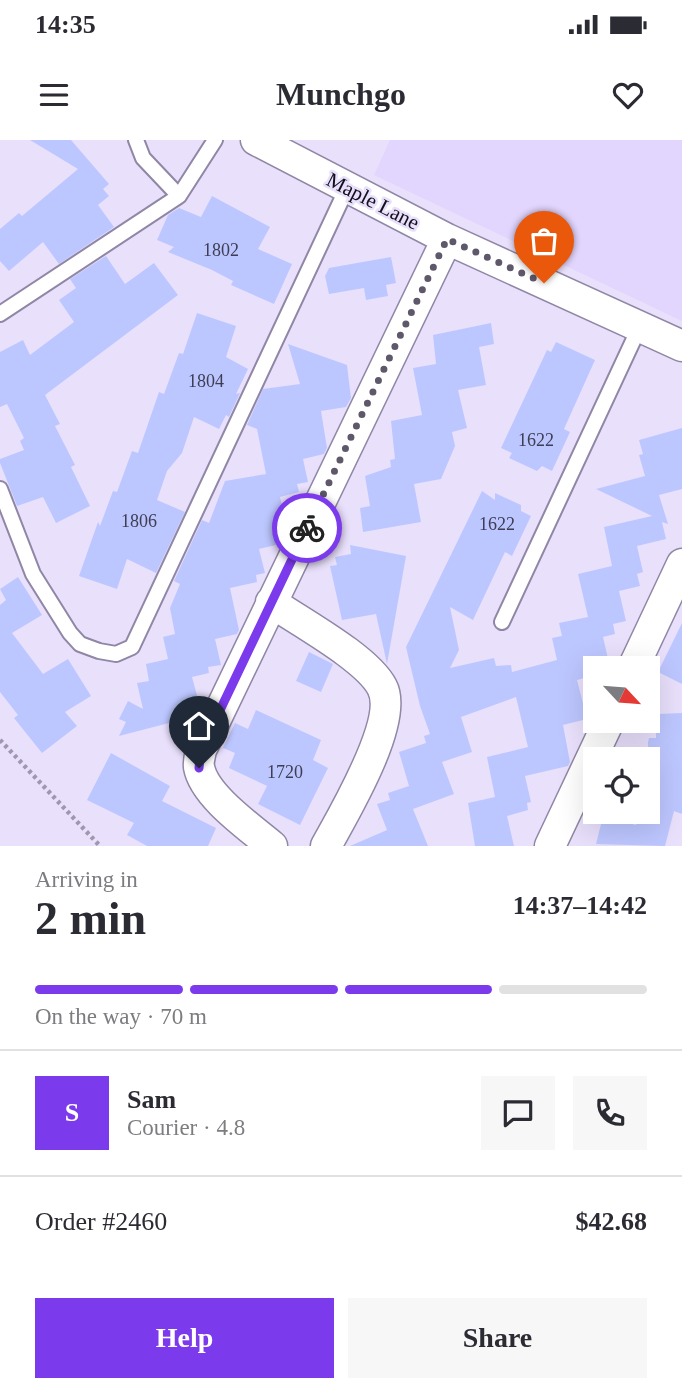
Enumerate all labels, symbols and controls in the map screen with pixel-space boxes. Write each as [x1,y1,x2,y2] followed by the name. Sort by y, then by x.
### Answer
[35,10,96,39] text: 14:35
[35,76,73,114] icon: menu
[276,76,406,112] text: Munchgo
[609,76,647,114] icon: heart
[323,167,423,235] street label: Maple Lane
[514,211,574,283] pin
[525,222,563,260] icon: bag
[203,240,239,260] house number: 1802
[188,371,224,391] house number: 1804
[518,430,554,450] house number: 1622
[272,493,342,563] courier
[288,509,326,547] icon: bike
[121,511,157,531] house number: 1806
[479,514,515,534] house number: 1622
[583,656,660,733] north arrow
[583,656,660,824] map controls
[169,696,229,768] pin
[180,707,218,745] icon: home
[583,747,660,824] button: locate
[267,762,303,782] house number: 1720
[35,867,138,892] text: Arriving in
[513,891,647,920] text: 14:37–14:42
[35,893,146,944] text: 2 min
[35,1004,207,1029] text: On the way · 70 m
[481,1076,555,1150] button: chat
[573,1076,647,1150] button: phone
[127,1085,176,1114] text: Sam
[65,1098,79,1127] text: S
[127,1115,245,1140] text: Courier · 4.8
[35,1207,167,1236] text: Order #2460
[576,1207,647,1236] text: $42.68
[35,1298,334,1378] button: Help
[348,1298,647,1378] button: Share

